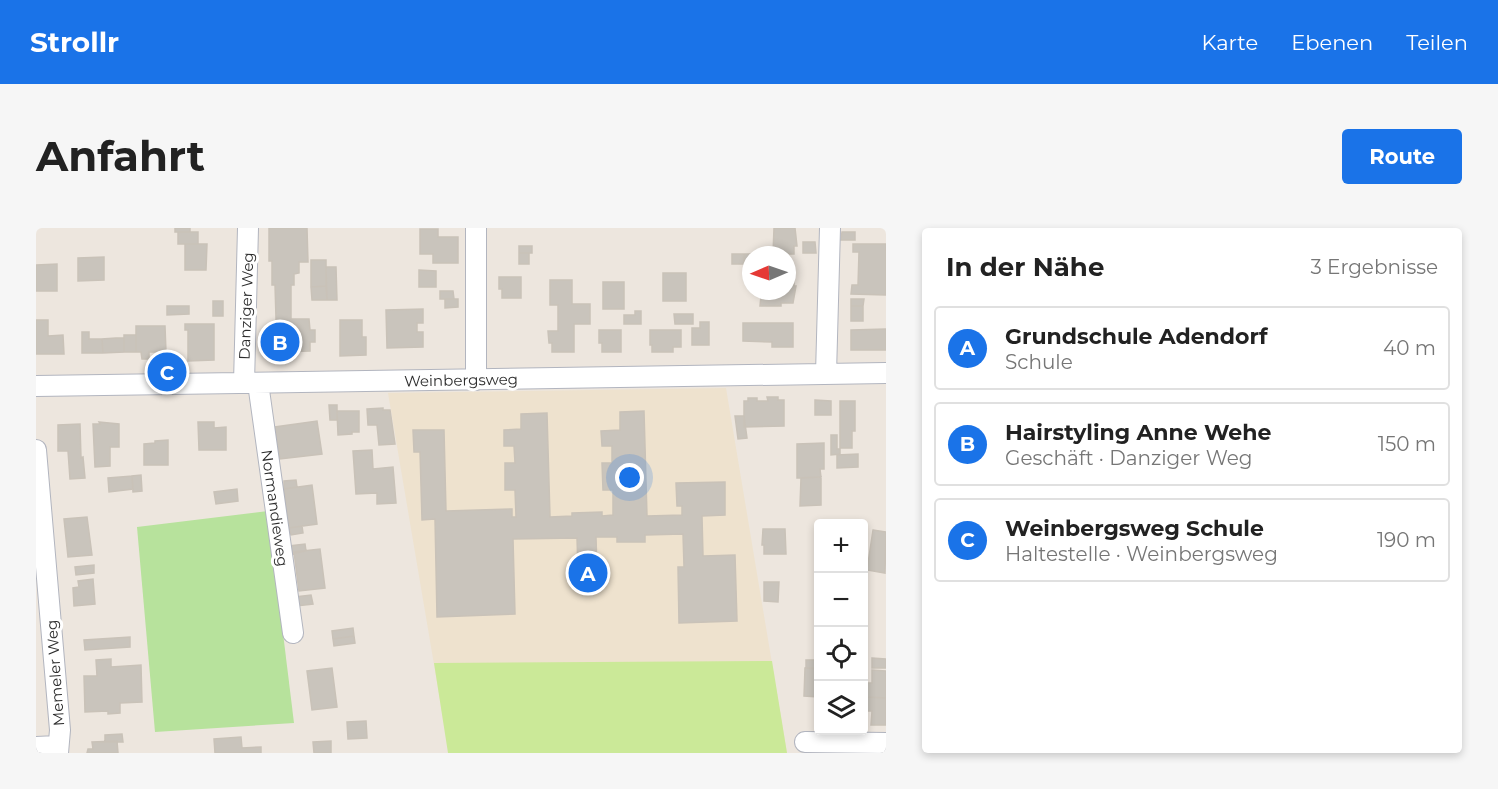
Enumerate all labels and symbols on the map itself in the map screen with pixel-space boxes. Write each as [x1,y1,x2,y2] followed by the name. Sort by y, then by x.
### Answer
[742,246,796,300] north arrow
[235,252,257,360] street label: Danziger Weg
[260,320,300,364] pin: B
[148,350,186,394] pin: C
[404,370,518,390] street label: Weinbergsweg
[257,448,293,568] street label: Normandieweg
[615,463,644,492] your location
[568,550,608,596] pin: A
[42,619,68,727] street label: Memeler Weg

